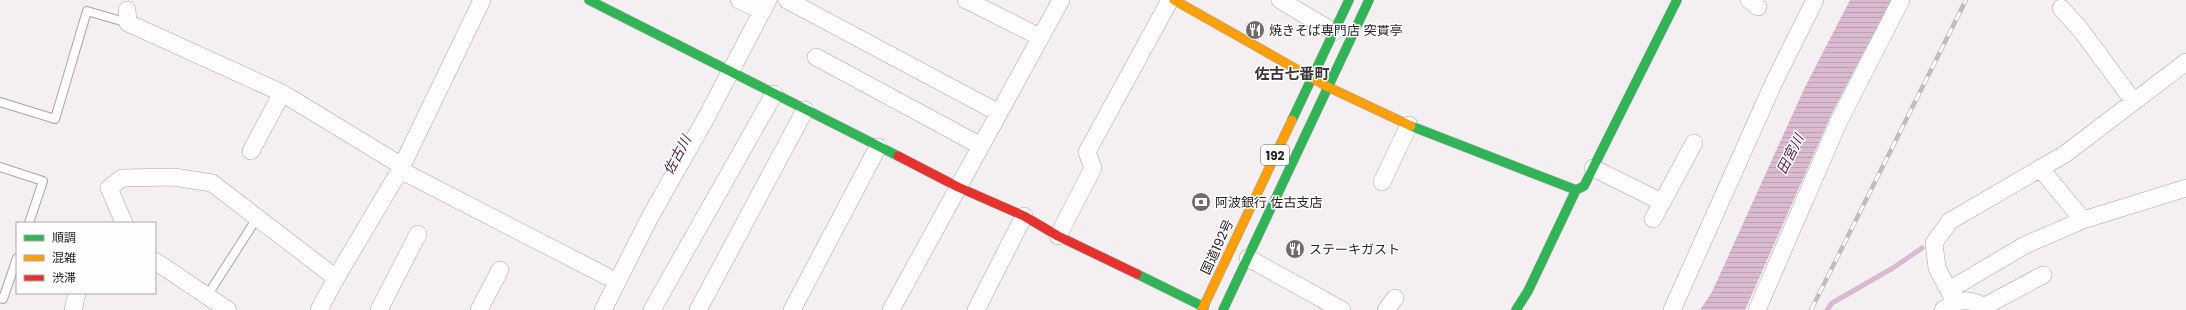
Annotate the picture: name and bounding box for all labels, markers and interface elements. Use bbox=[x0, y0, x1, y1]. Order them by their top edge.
restaurant icon: 焼きそば専門店 突貫亭 bbox=[1244, 19, 1266, 41]
place label: 焼きそば専門店 突貫亭 bbox=[1269, 21, 1402, 40]
district label: 佐古七番町 bbox=[1254, 63, 1330, 84]
water label: 田宮川 bbox=[1772, 129, 1809, 177]
water label: 佐古川 bbox=[658, 130, 697, 178]
road number: 192 bbox=[1261, 145, 1289, 165]
bank icon: 阿波銀行 佐古支店 bbox=[1190, 191, 1212, 213]
place label: 阿波銀行 佐古支店 bbox=[1215, 193, 1322, 212]
street label: 国道192号 bbox=[1196, 216, 1238, 278]
legend bbox=[16, 222, 156, 294]
text: 順調 bbox=[52, 229, 76, 246]
restaurant icon: ステーキガスト bbox=[1284, 238, 1306, 260]
place label: ステーキガスト bbox=[1309, 240, 1400, 259]
text: 混雑 bbox=[52, 249, 76, 266]
text: 渋滞 bbox=[52, 269, 76, 286]

